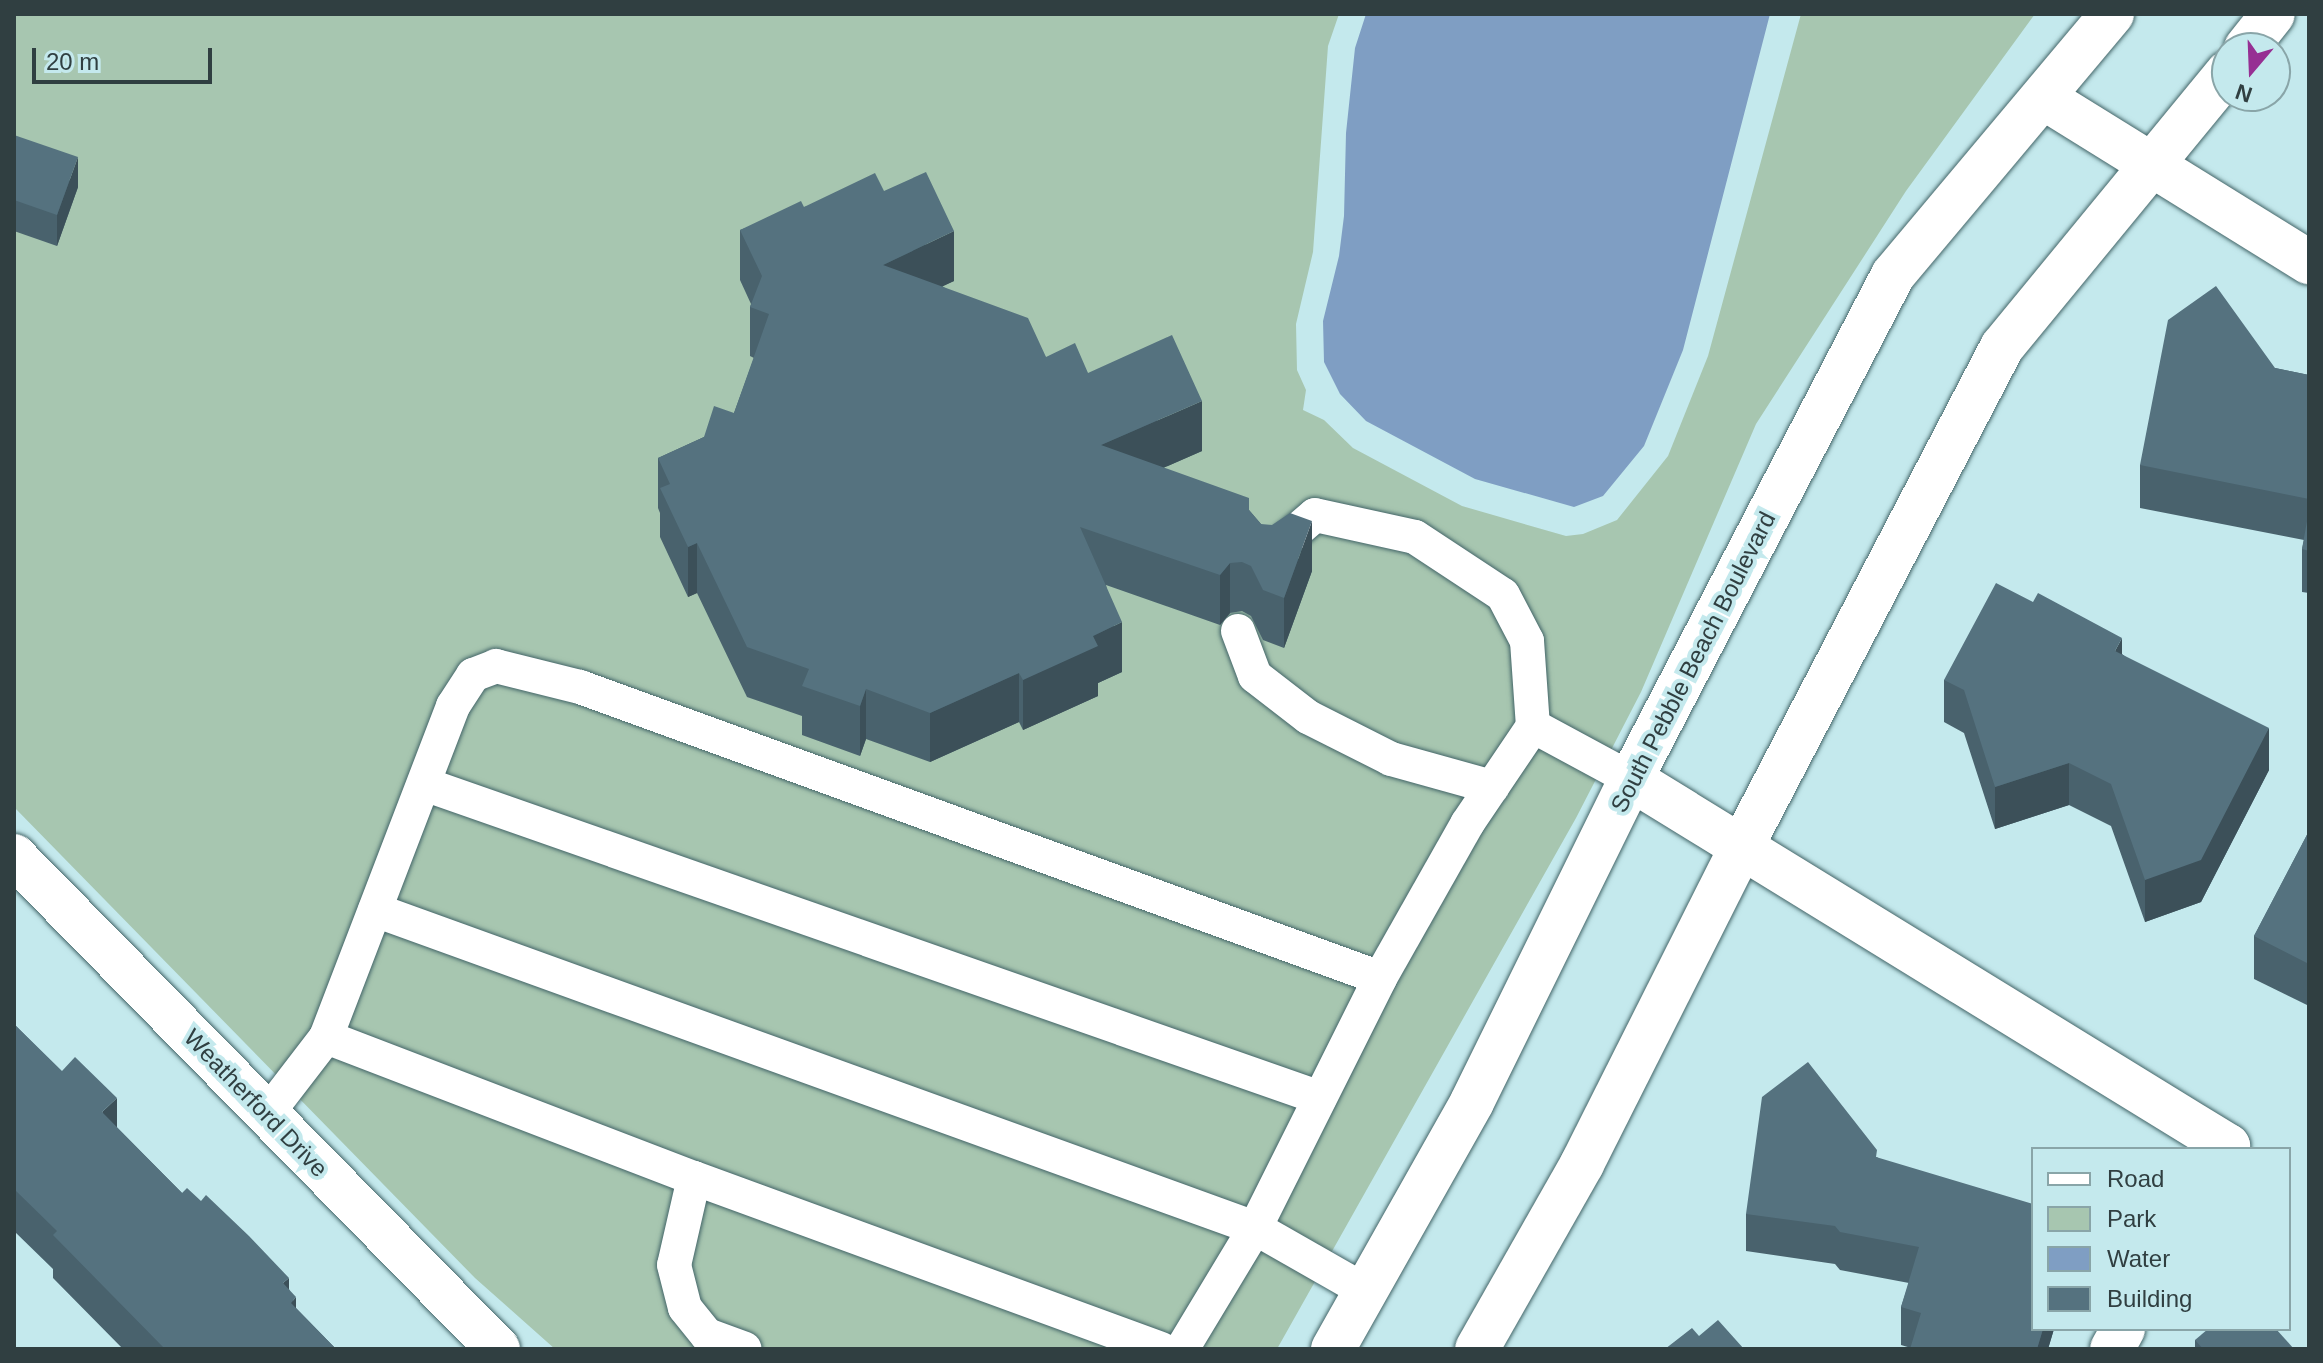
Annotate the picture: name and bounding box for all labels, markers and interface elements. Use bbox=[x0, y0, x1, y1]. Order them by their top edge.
scale bar bbox=[36, 32, 216, 82]
north arrow bbox=[2211, 32, 2291, 112]
text: 20 m bbox=[46, 48, 99, 75]
text: N bbox=[2232, 79, 2255, 108]
street label: South Pebble Beach Boulevard bbox=[1604, 507, 1782, 817]
street label: Weatherford Drive bbox=[178, 1023, 334, 1183]
legend bbox=[2031, 1147, 2291, 1331]
text: Road bbox=[2107, 1165, 2164, 1192]
text: Park bbox=[2107, 1205, 2156, 1232]
text: Water bbox=[2107, 1245, 2170, 1272]
text: Building bbox=[2107, 1285, 2192, 1312]

